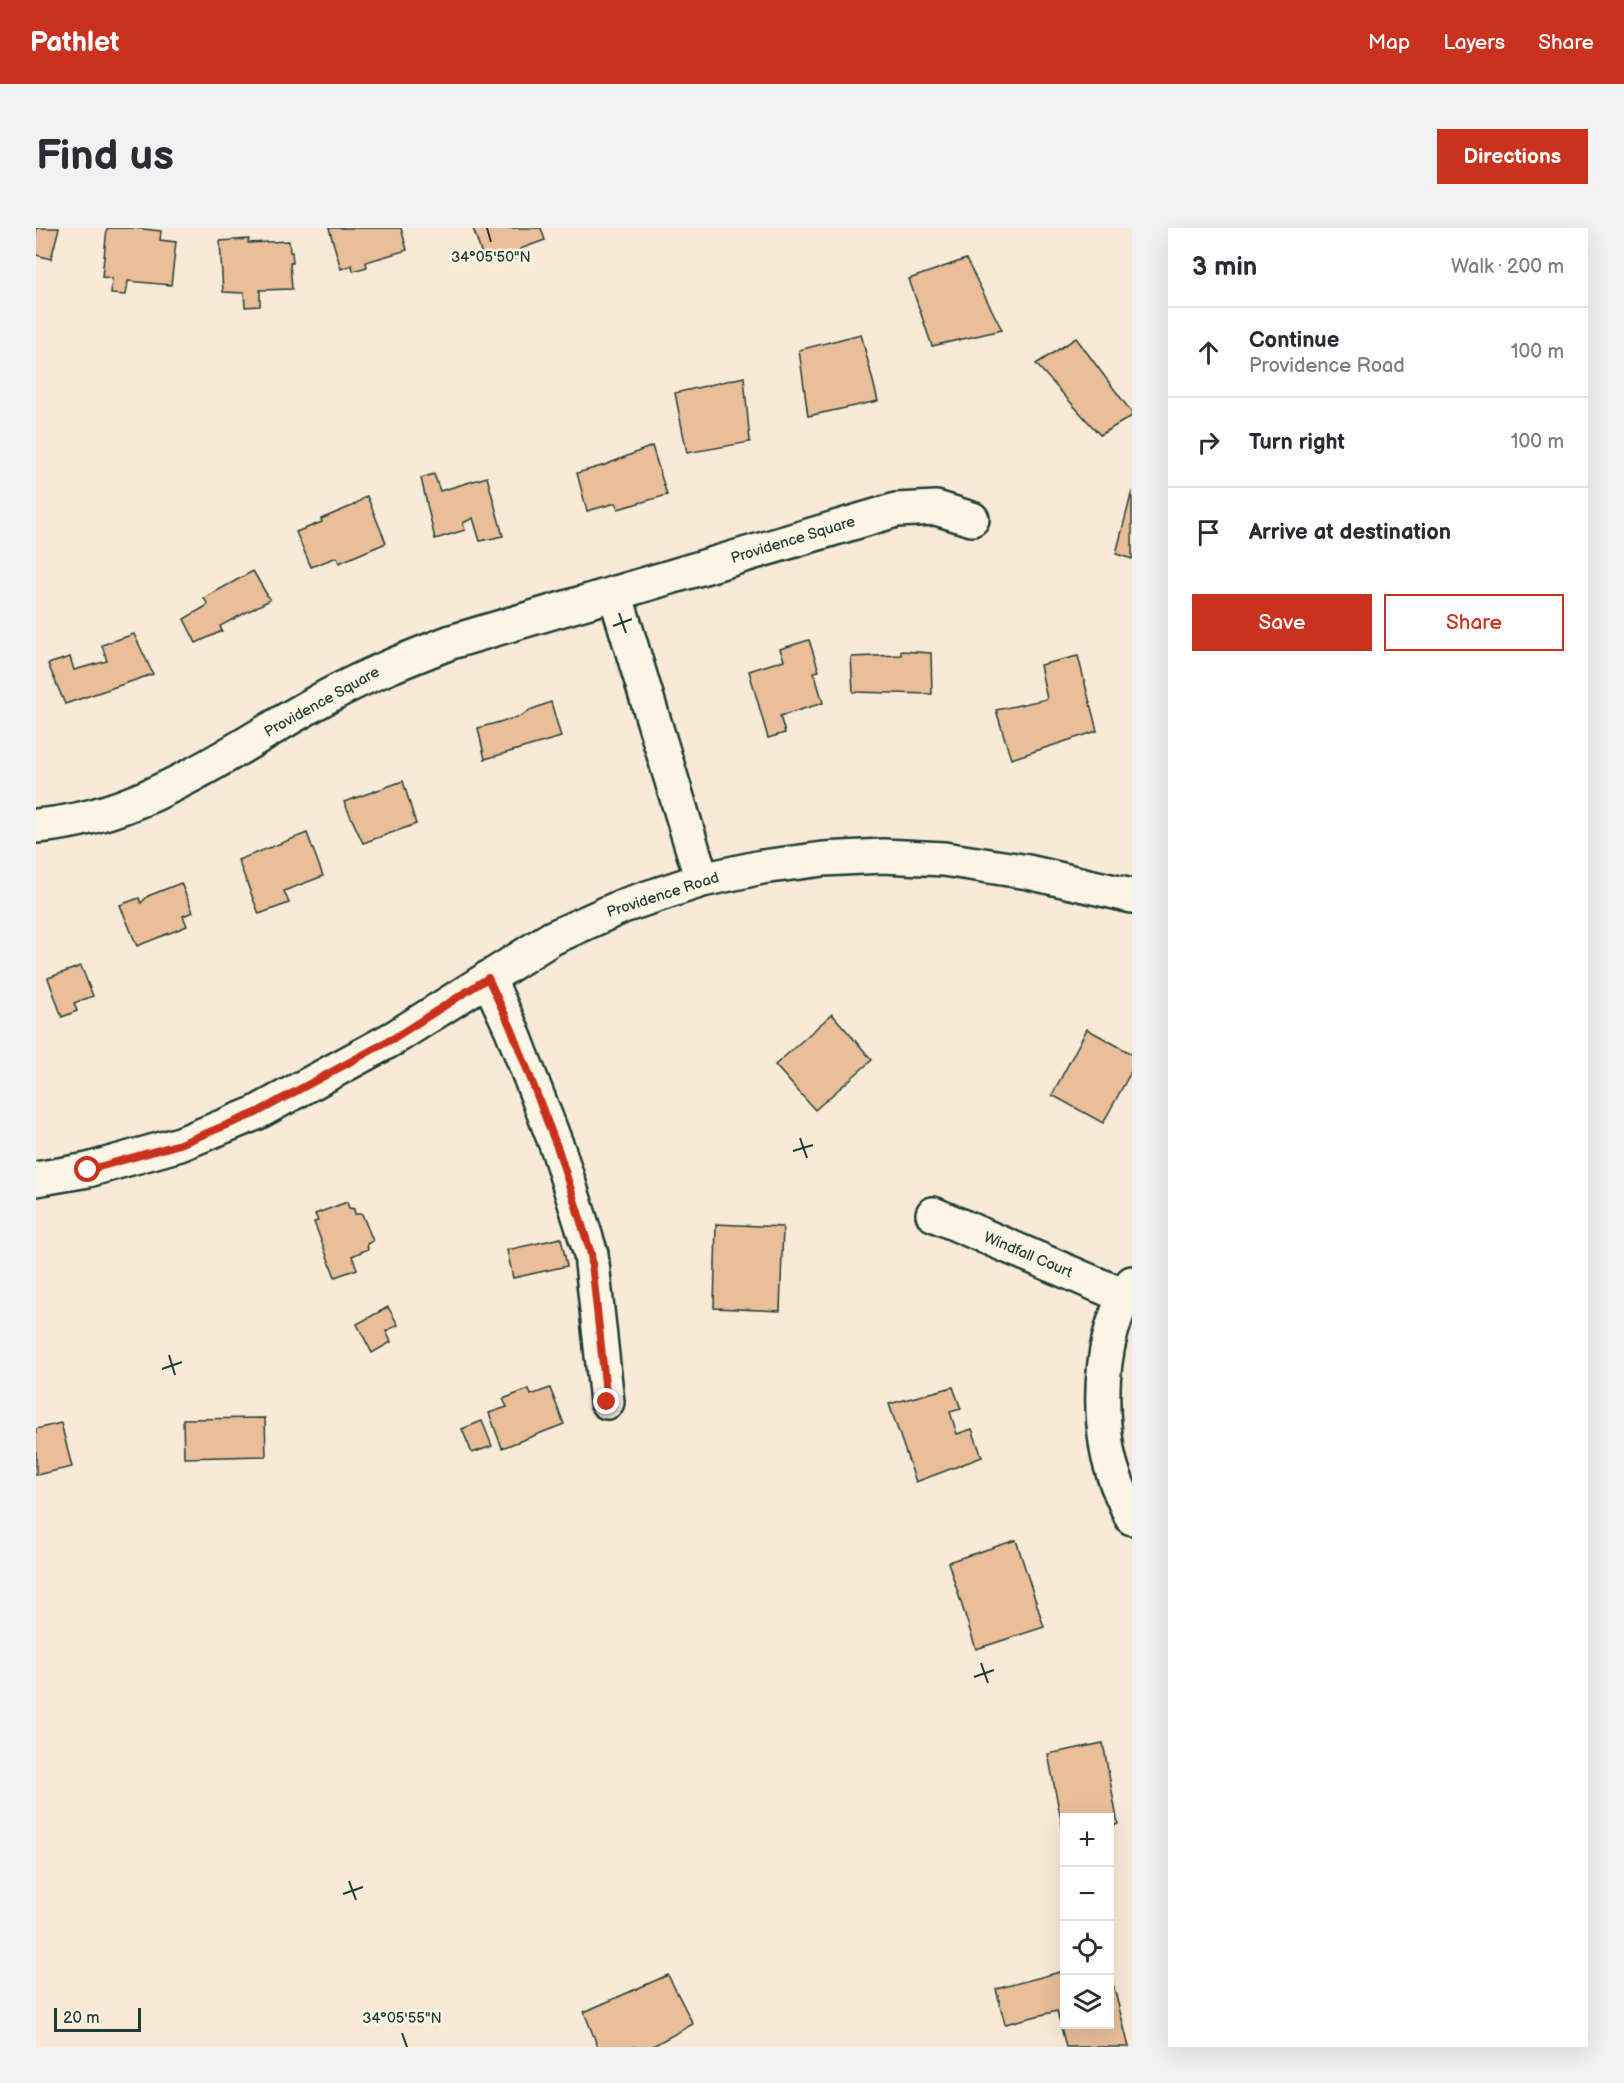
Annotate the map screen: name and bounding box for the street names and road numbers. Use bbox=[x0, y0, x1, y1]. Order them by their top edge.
street label: Providence Square bbox=[729, 512, 858, 568]
street label: Providence Square bbox=[261, 662, 383, 742]
street label: Providence Road bbox=[605, 868, 721, 922]
street label: Windfall Court bbox=[981, 1228, 1076, 1282]

